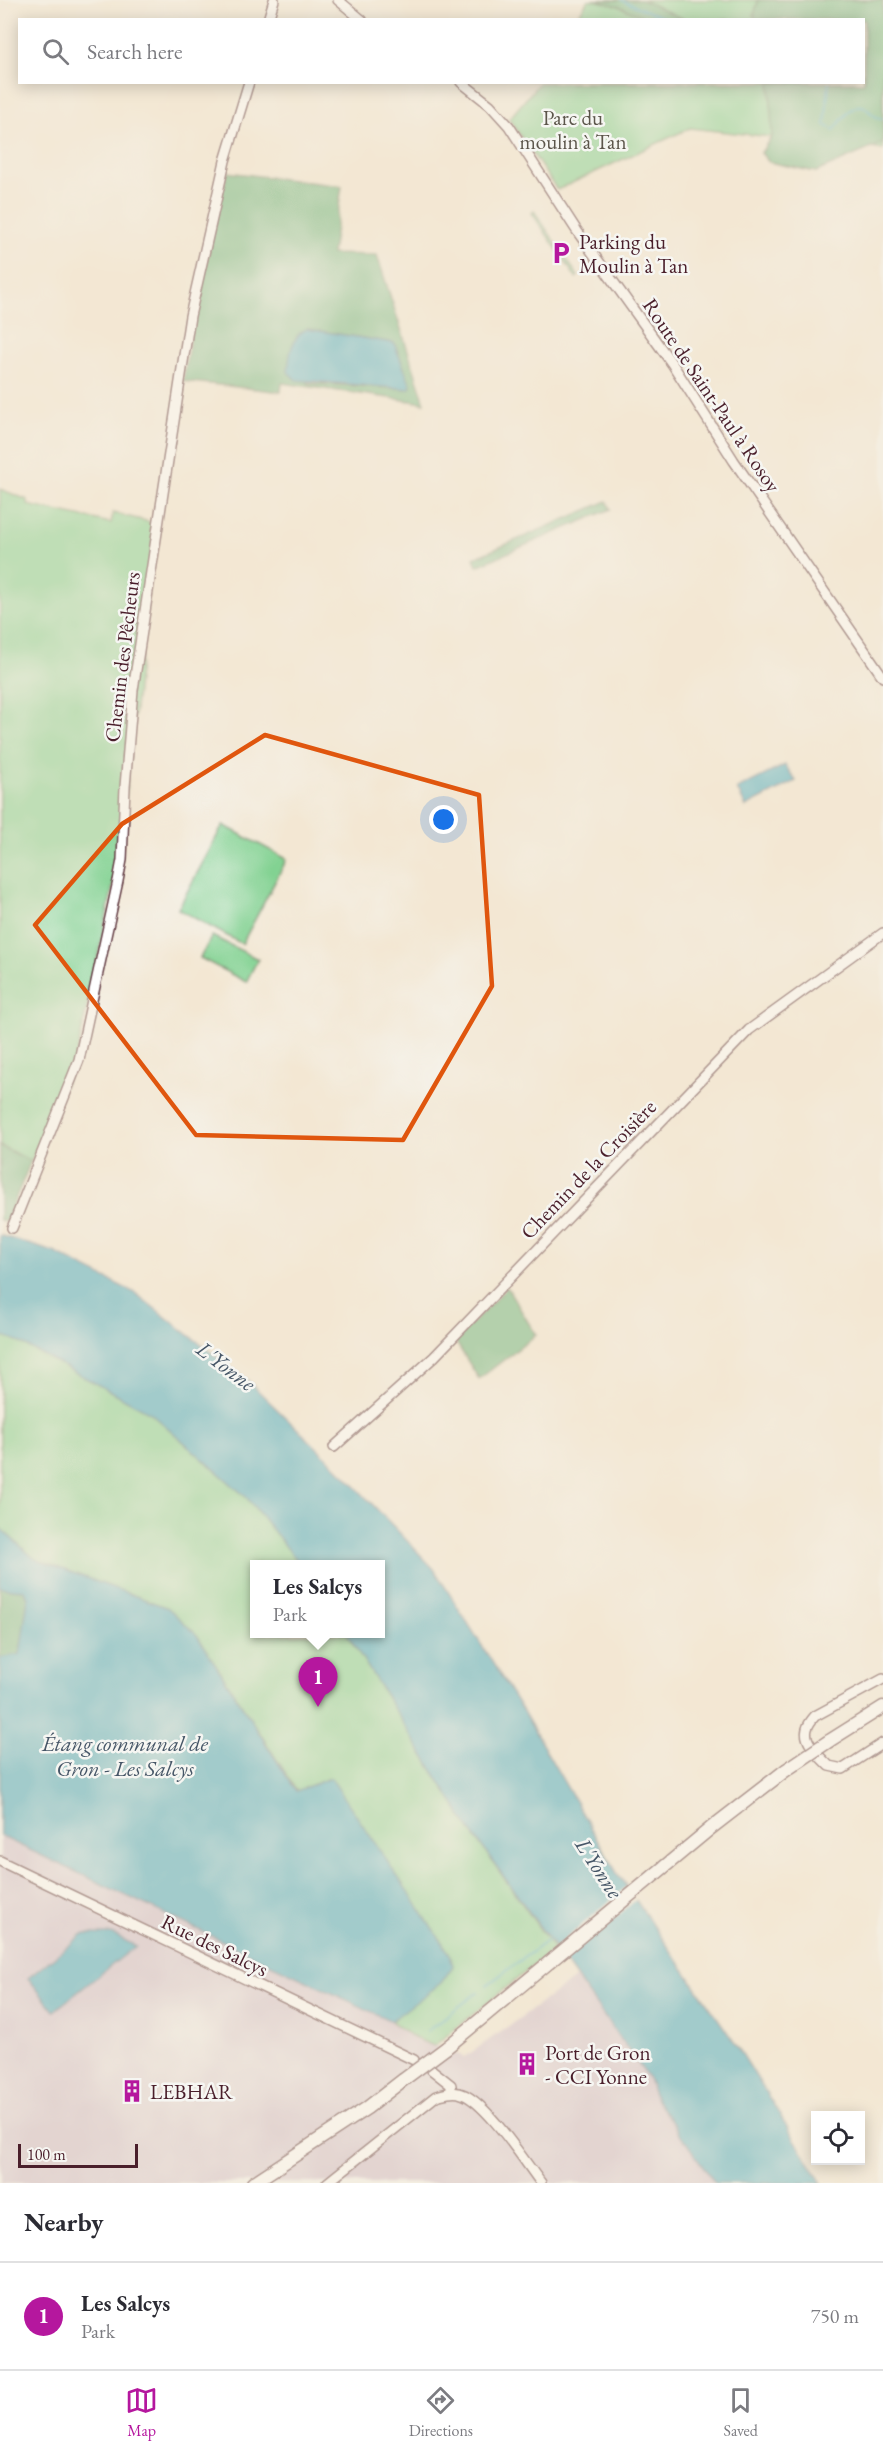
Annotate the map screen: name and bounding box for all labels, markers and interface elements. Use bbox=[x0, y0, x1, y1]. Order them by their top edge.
search box bbox=[18, 18, 865, 84]
icon: search bbox=[39, 35, 72, 68]
text: Search here bbox=[87, 37, 182, 66]
park label: Parc du moulin à Tan bbox=[519, 104, 627, 155]
place label: Parking du Moulin à Tan bbox=[579, 228, 688, 279]
parking icon: Parking du Moulin à Tan bbox=[548, 240, 574, 266]
street label: Route de Saint-Paul à Rosoy bbox=[637, 293, 787, 498]
street label: Chemin des Pêcheurs bbox=[98, 570, 146, 744]
your location bbox=[429, 805, 458, 834]
street label: Chemin de la Croisière bbox=[514, 1093, 662, 1245]
water label: L'Yonne bbox=[190, 1334, 262, 1398]
popup bbox=[250, 1560, 385, 1638]
text: Les Salcys bbox=[273, 1572, 362, 1601]
text: Park bbox=[273, 1601, 307, 1627]
pin: 1 bbox=[298, 1658, 338, 1707]
water label: Étang communal de Gron - Les Salcys bbox=[41, 1729, 209, 1783]
water label: L'Yonne bbox=[568, 1831, 630, 1904]
street label: Rue des Salcys bbox=[157, 1908, 273, 1983]
place label: Port de Gron - CCI Yonne bbox=[545, 2039, 651, 2090]
building icon: Port de Gron - CCI Yonne bbox=[514, 2051, 540, 2077]
building icon: LEBHAR bbox=[119, 2078, 145, 2104]
place label: LEBHAR bbox=[150, 2078, 234, 2105]
map controls bbox=[811, 2111, 865, 2165]
button: locate bbox=[811, 2111, 865, 2165]
scale bar bbox=[18, 2141, 138, 2168]
text: 100 m bbox=[27, 2144, 66, 2165]
text: Nearby bbox=[24, 2205, 104, 2239]
text: Les Salcys bbox=[81, 2289, 170, 2318]
text: 1 bbox=[38, 2303, 49, 2329]
text: 750 m bbox=[811, 2303, 859, 2329]
text: Park bbox=[81, 2318, 115, 2344]
tab: Map bbox=[125, 2384, 158, 2441]
tab: Directions bbox=[409, 2384, 473, 2441]
tab: Saved bbox=[723, 2384, 758, 2441]

